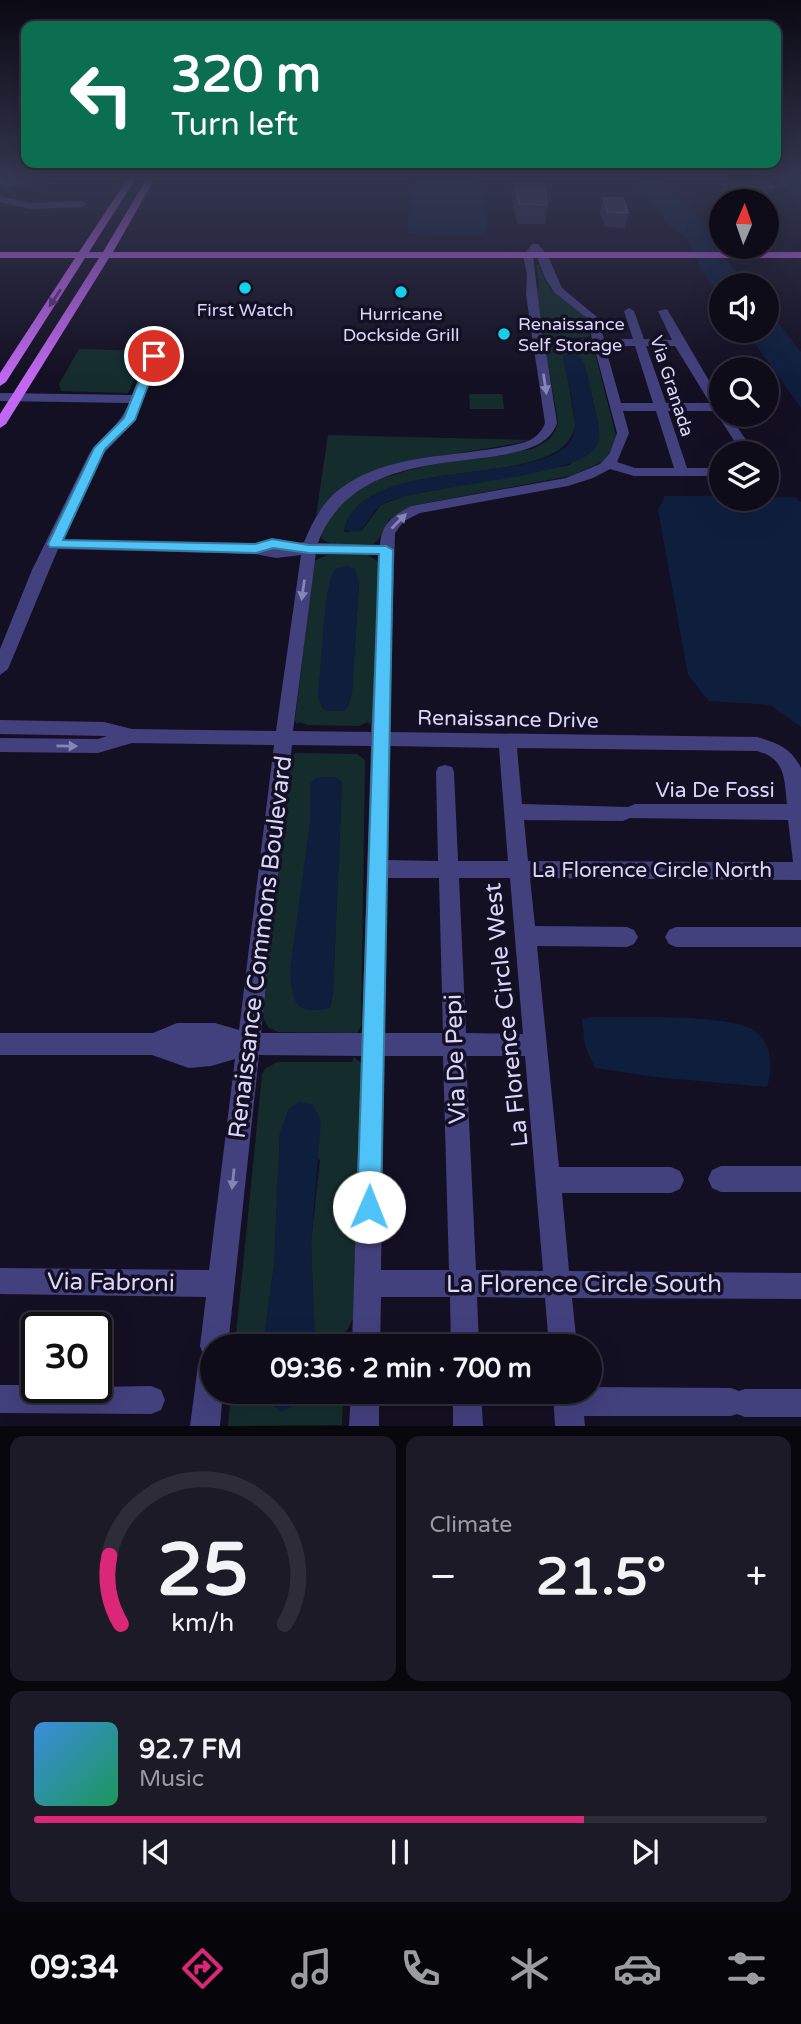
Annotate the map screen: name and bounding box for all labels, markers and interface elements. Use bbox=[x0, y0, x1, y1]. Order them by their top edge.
text: 320 m bbox=[171, 46, 321, 105]
icon: left bbox=[56, 49, 147, 140]
text: Turn left bbox=[171, 106, 298, 144]
north arrow bbox=[709, 189, 779, 259]
map controls bbox=[709, 189, 779, 511]
button: sound bbox=[709, 273, 779, 343]
marker: First Watch bbox=[237, 280, 253, 296]
marker: Hurricane Dockside Grill bbox=[393, 284, 409, 300]
one-way arrow bbox=[48, 288, 61, 307]
place label: First Watch bbox=[197, 299, 293, 321]
place label: Hurricane Dockside Grill bbox=[343, 303, 459, 346]
place label: Renaissance Self Storage bbox=[518, 313, 625, 356]
pin bbox=[124, 326, 184, 386]
marker: Renaissance Self Storage bbox=[496, 326, 512, 342]
street label: Via Granada bbox=[645, 333, 699, 439]
icon: arrive bbox=[135, 337, 173, 375]
button: search bbox=[709, 357, 779, 427]
one-way arrow bbox=[540, 373, 551, 395]
button: layers bbox=[709, 441, 779, 511]
one-way arrow bbox=[390, 513, 407, 530]
one-way arrow bbox=[297, 579, 308, 601]
street label: Renaissance Drive bbox=[417, 705, 599, 734]
one-way arrow bbox=[56, 740, 78, 752]
street label: Renaissance Commons Boulevard bbox=[223, 754, 298, 1140]
street label: Via De Fossi bbox=[655, 778, 775, 803]
street label: La Florence Circle North bbox=[532, 858, 772, 883]
street label: La Florence Circle West bbox=[478, 881, 535, 1149]
street label: Via De Pepi bbox=[439, 994, 472, 1124]
one-way arrow bbox=[227, 1168, 238, 1190]
position arrow bbox=[332, 1170, 406, 1244]
street label: Via Fabroni bbox=[47, 1267, 175, 1298]
street label: La Florence Circle South bbox=[446, 1270, 722, 1299]
speed limit sign: 30 bbox=[21, 1312, 112, 1403]
text: 09:36 · 2 min · 700 m bbox=[270, 1353, 532, 1384]
text: Climate bbox=[430, 1511, 512, 1539]
text: 25 bbox=[157, 1528, 248, 1616]
text: 21.5° bbox=[536, 1546, 666, 1609]
text: − bbox=[430, 1554, 457, 1600]
text: + bbox=[746, 1554, 767, 1600]
text: km/h bbox=[171, 1608, 234, 1638]
text: 92.7 FM bbox=[139, 1734, 242, 1765]
text: Music bbox=[139, 1765, 204, 1793]
icon: previous bbox=[137, 1833, 175, 1871]
icon: pause bbox=[381, 1833, 419, 1871]
icon: next bbox=[626, 1833, 664, 1871]
icon: directions bbox=[178, 1944, 227, 1993]
icon: music bbox=[287, 1944, 336, 1993]
icon: phone bbox=[396, 1944, 445, 1993]
icon: climate bbox=[505, 1944, 554, 1993]
icon: car bbox=[613, 1944, 662, 1993]
icon: filters bbox=[722, 1944, 771, 1993]
text: 09:34 bbox=[30, 1949, 119, 1987]

